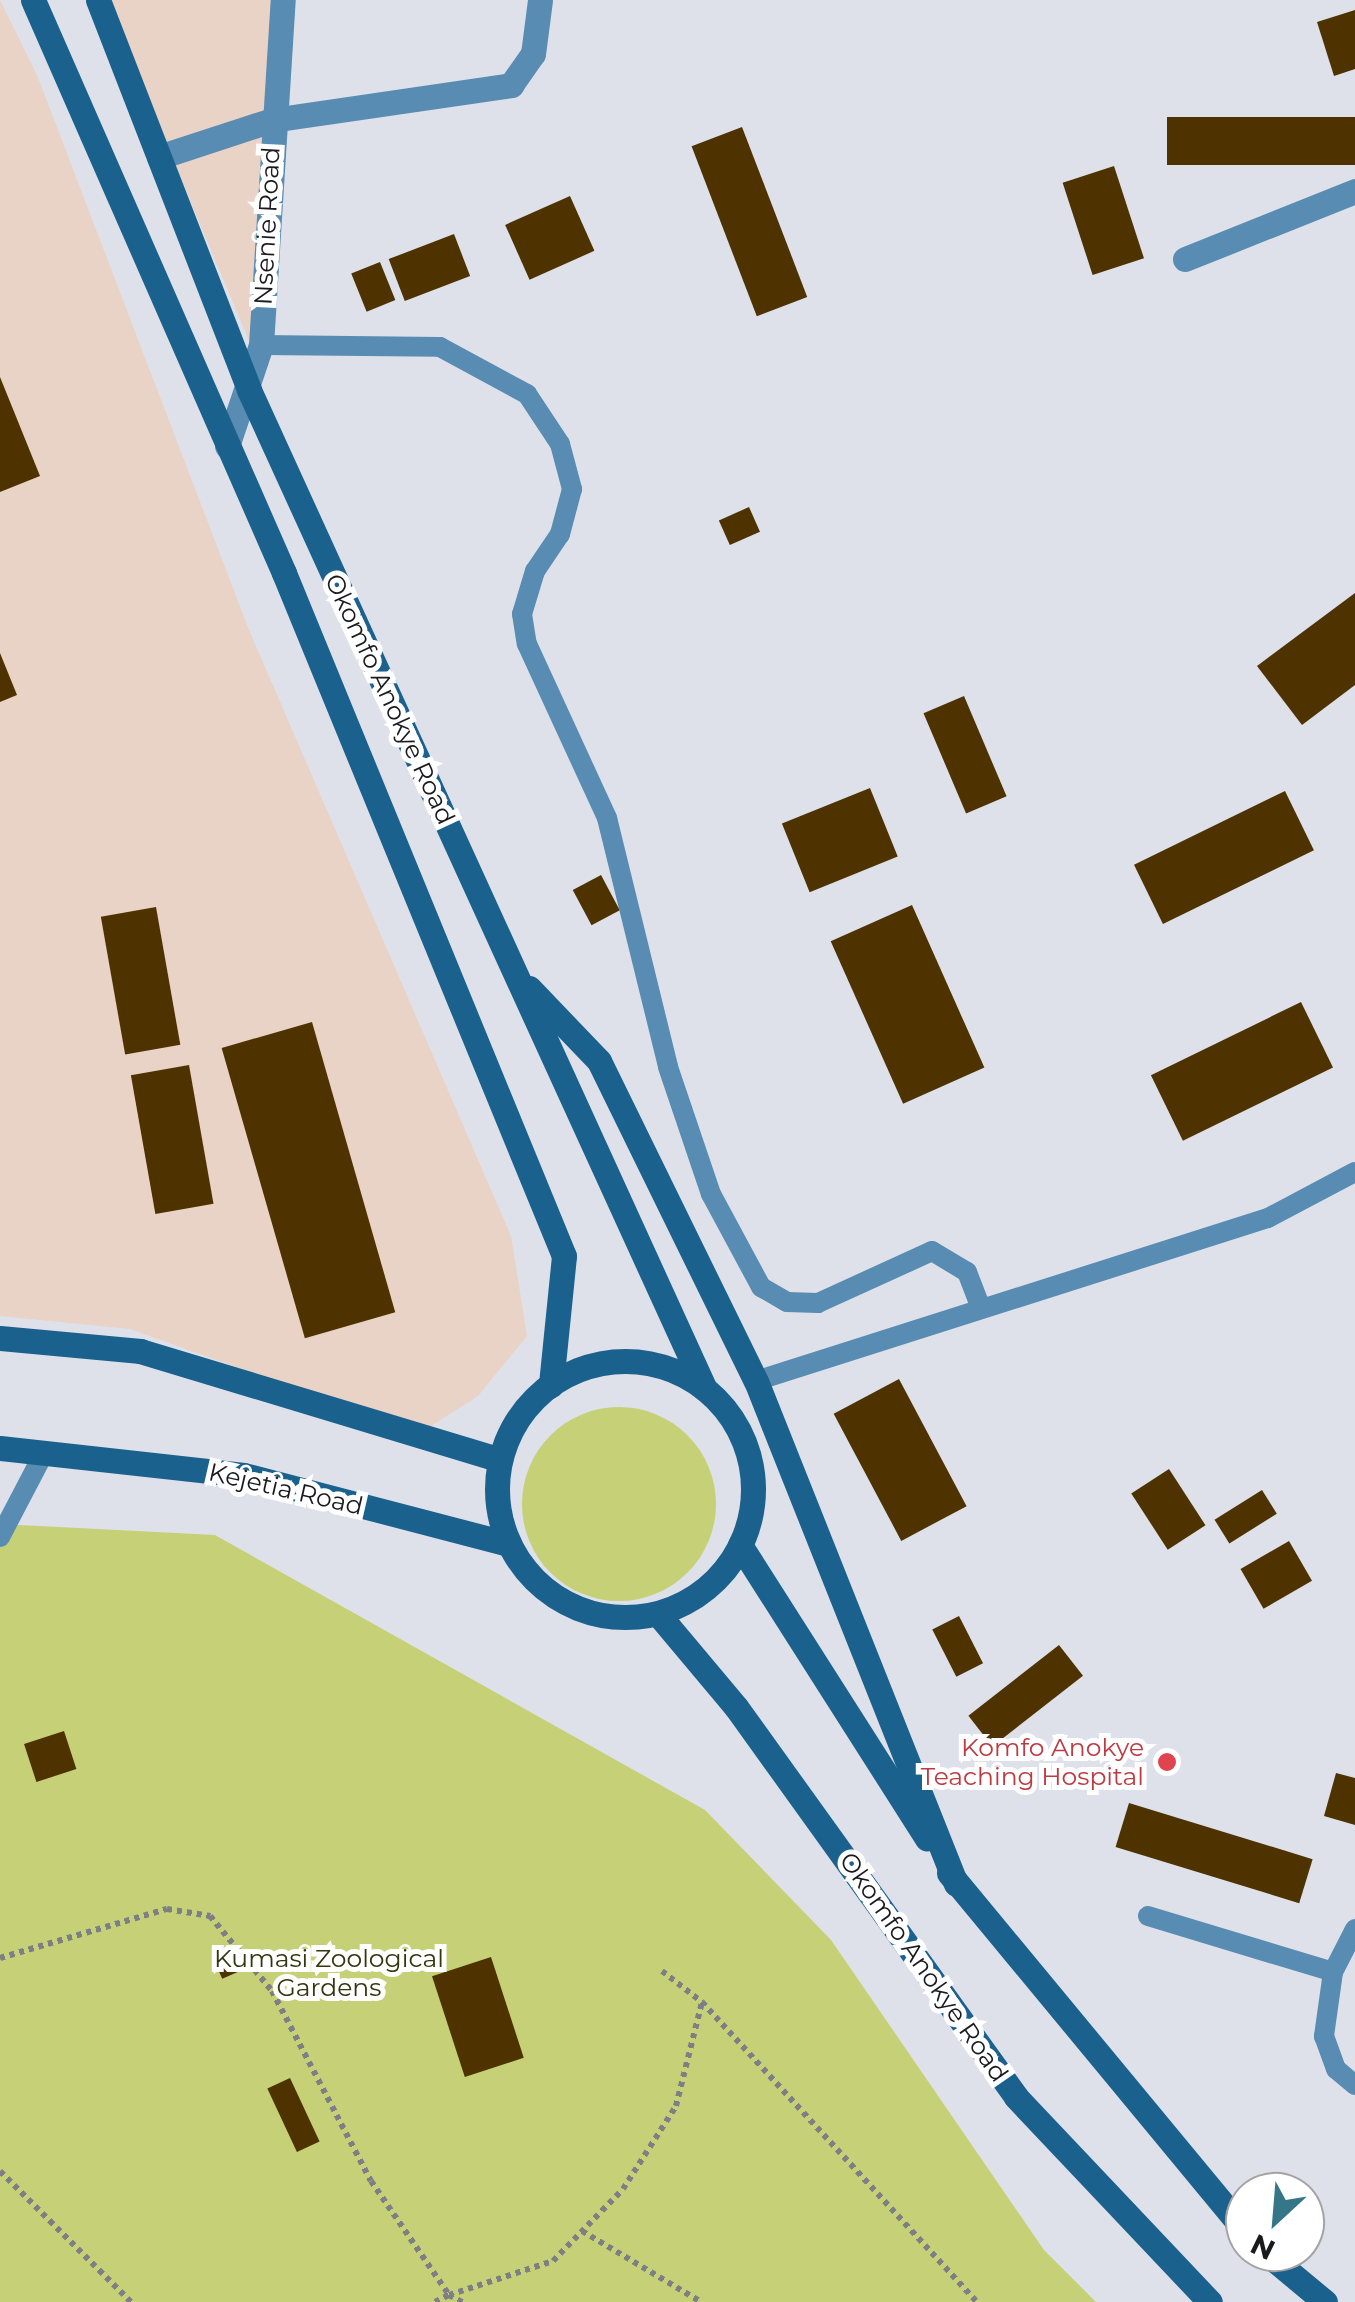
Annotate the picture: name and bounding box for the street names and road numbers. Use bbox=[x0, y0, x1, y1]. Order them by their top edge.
street label: Nsenie Road bbox=[248, 146, 286, 306]
street label: Okomfo Anokye Road bbox=[319, 569, 461, 829]
street label: Kejetia Road bbox=[206, 1457, 366, 1521]
street label: Okomfo Anokye Road bbox=[833, 1847, 1015, 2087]

